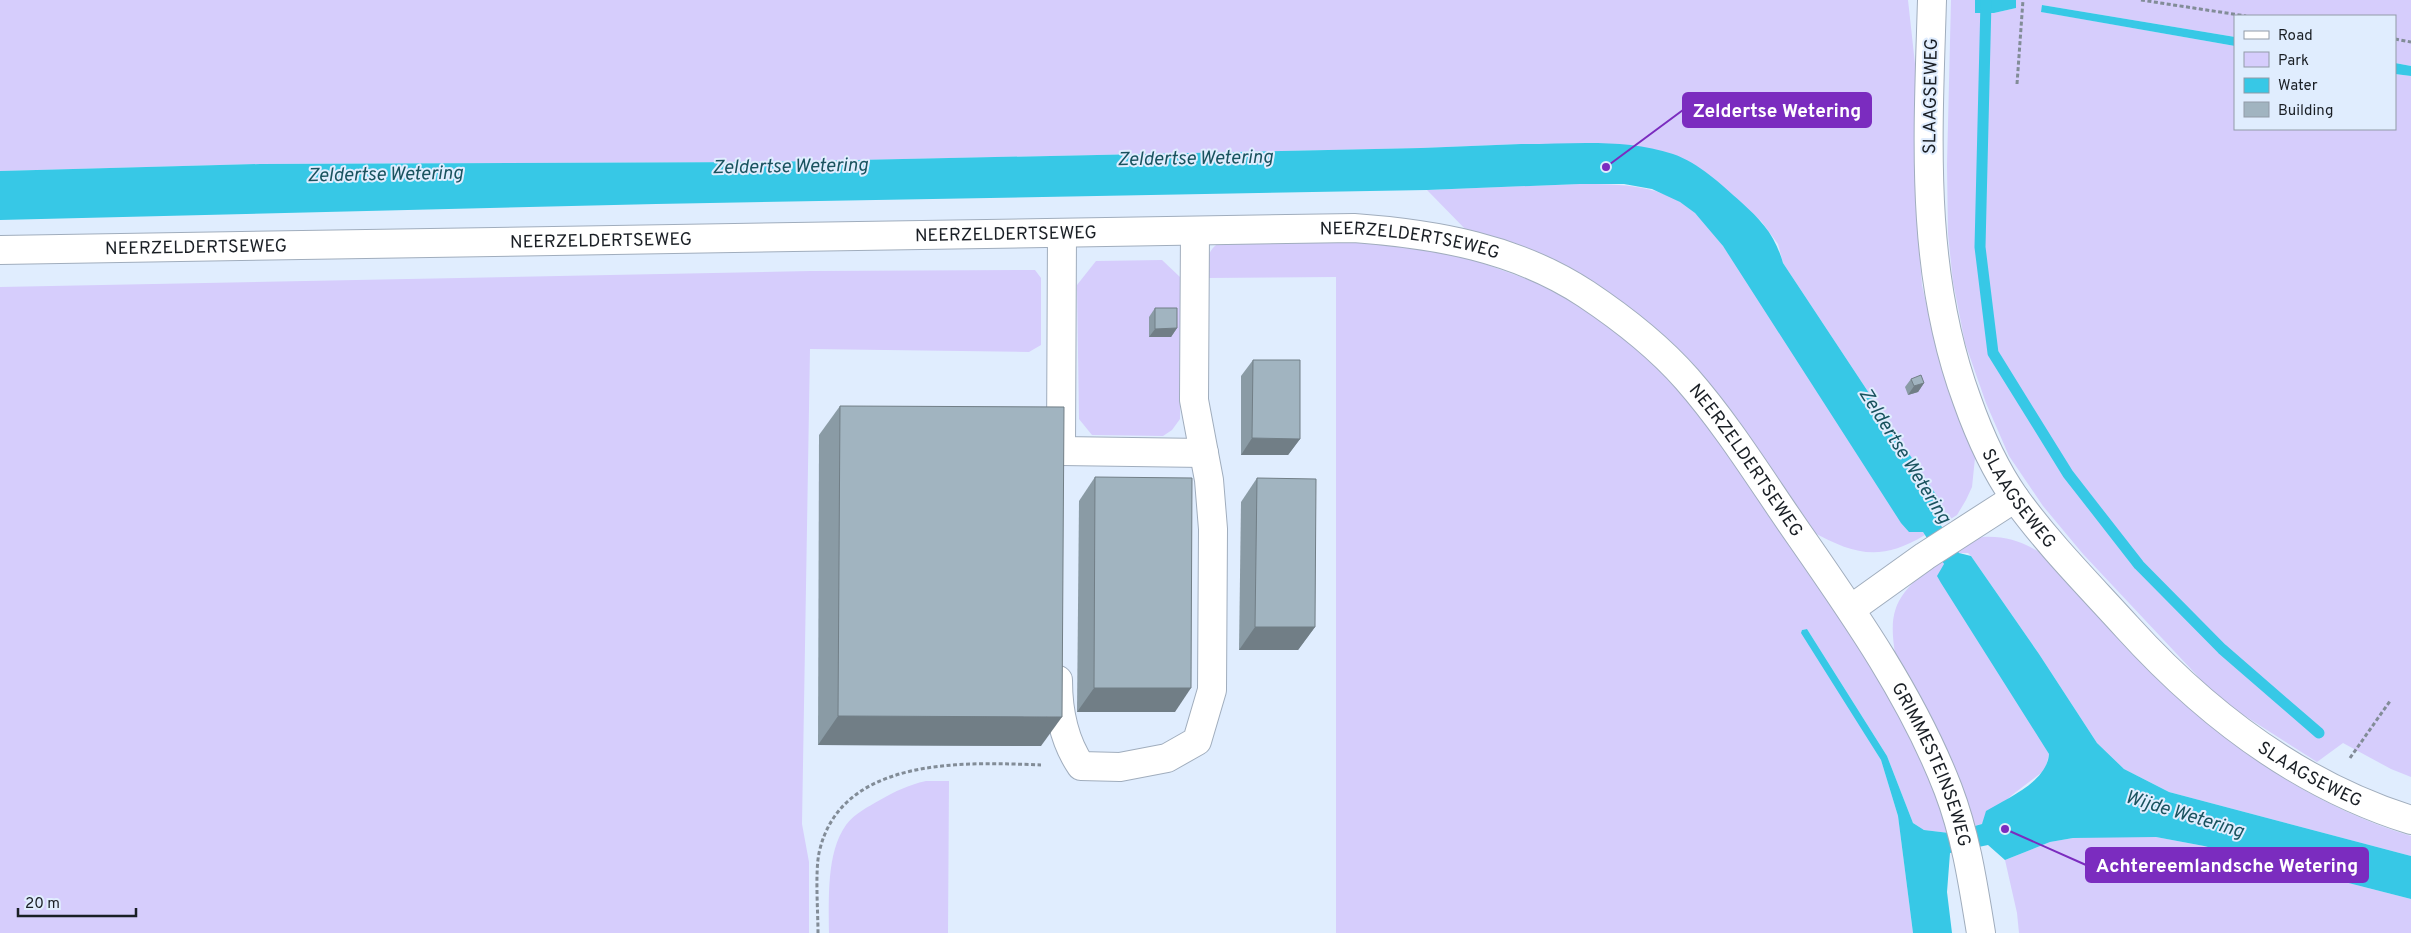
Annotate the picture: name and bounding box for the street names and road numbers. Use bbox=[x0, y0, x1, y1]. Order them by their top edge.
street label: SLAAGSEWEG bbox=[1919, 38, 1944, 154]
street label: NEERZELDERTSEWEG bbox=[1320, 218, 1502, 266]
street label: NEERZELDERTSEWEG bbox=[915, 222, 1097, 248]
street label: NEERZELDERTSEWEG bbox=[510, 229, 692, 255]
street label: NEERZELDERTSEWEG bbox=[105, 235, 287, 261]
street label: NEERZELDERTSEWEG bbox=[1683, 380, 1807, 542]
street label: SLAAGSEWEG bbox=[1976, 445, 2060, 554]
street label: GRIMMESTEINSEWEG bbox=[1885, 679, 1975, 849]
street label: SLAAGSEWEG bbox=[2253, 737, 2365, 814]

